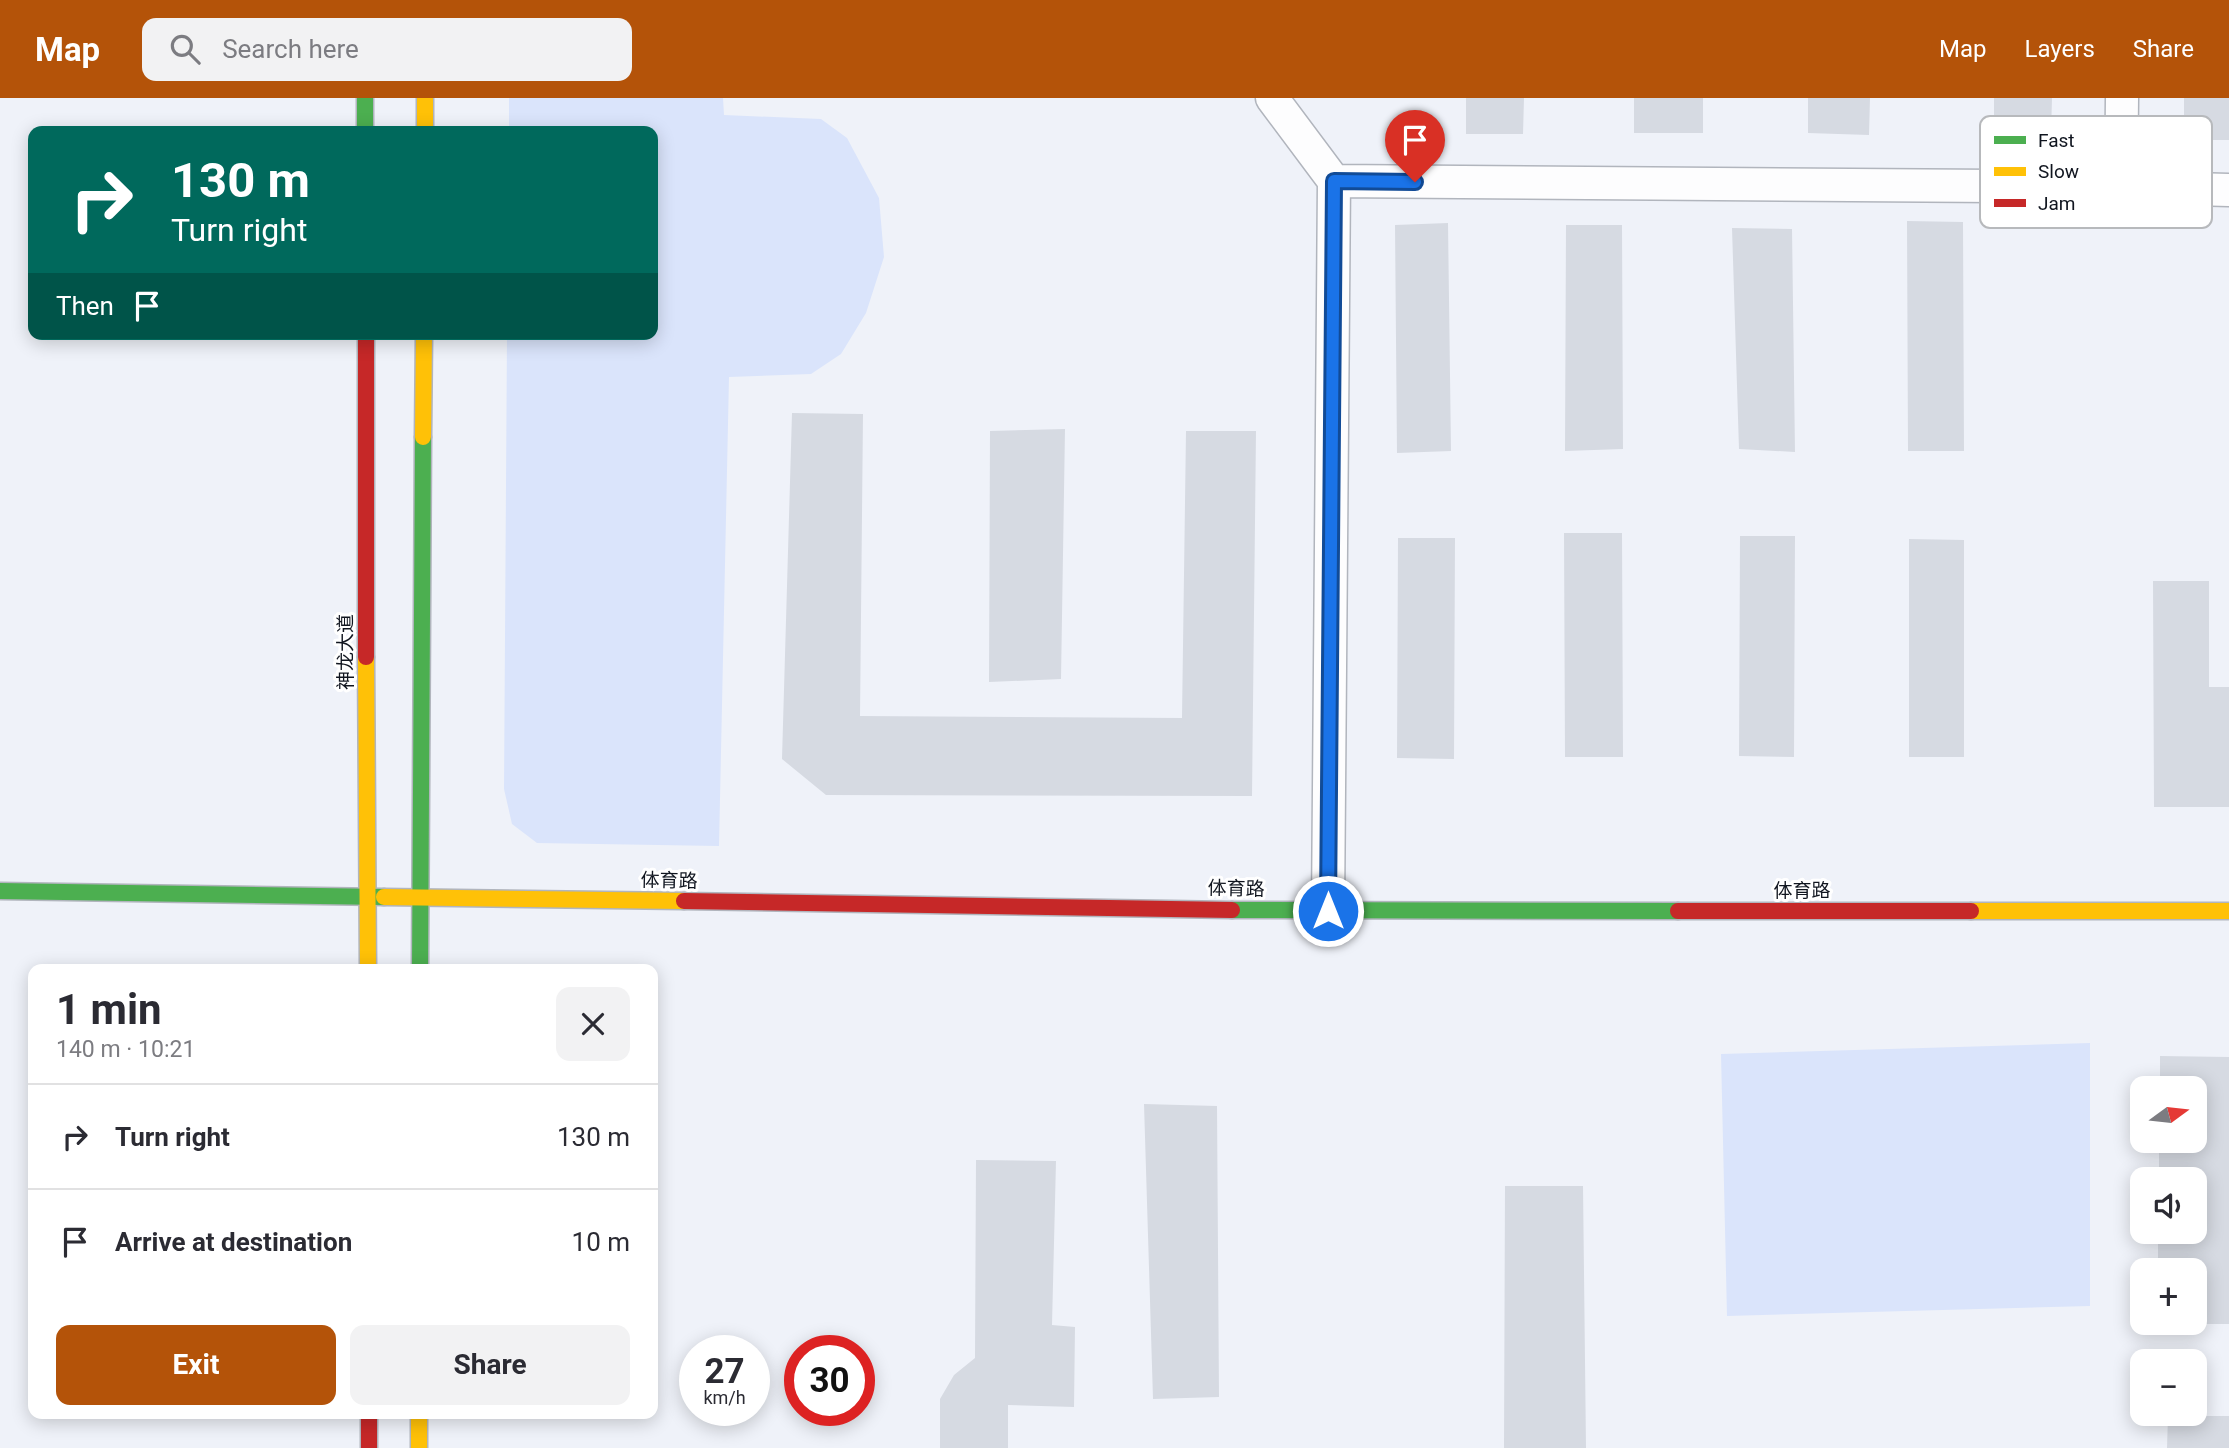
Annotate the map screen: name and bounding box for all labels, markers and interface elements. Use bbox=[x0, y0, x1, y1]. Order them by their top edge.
search box bbox=[142, 18, 632, 81]
text: Map bbox=[35, 30, 100, 69]
icon: search bbox=[166, 30, 204, 68]
text: Search here bbox=[222, 34, 359, 64]
text: Map bbox=[1939, 35, 1987, 63]
text: Layers bbox=[2025, 35, 2095, 63]
text: Share bbox=[2133, 35, 2194, 63]
pin bbox=[1385, 110, 1445, 182]
legend bbox=[1980, 116, 2212, 228]
icon: arrive bbox=[1396, 121, 1434, 159]
text: Fast bbox=[2038, 129, 2075, 152]
text: 130 m bbox=[171, 152, 310, 209]
icon: right bbox=[56, 154, 147, 245]
text: Slow bbox=[2038, 160, 2079, 183]
text: Jam bbox=[2038, 192, 2075, 215]
text: Turn right bbox=[171, 211, 307, 249]
icon: arrive bbox=[128, 287, 166, 325]
text: Then bbox=[56, 291, 114, 321]
street label: 神龙大道 bbox=[334, 614, 357, 690]
street label: 体育路 bbox=[640, 869, 698, 892]
position arrow bbox=[1291, 874, 1365, 948]
street label: 体育路 bbox=[1207, 877, 1265, 900]
street label: 体育路 bbox=[1773, 879, 1831, 902]
text: 1 min bbox=[56, 985, 162, 1034]
button: close bbox=[556, 987, 630, 1061]
text: 140 m · 10:21 bbox=[56, 1036, 195, 1063]
north arrow bbox=[2130, 1076, 2207, 1153]
map controls bbox=[2130, 1076, 2207, 1426]
icon: right bbox=[56, 1118, 94, 1156]
text: Turn right bbox=[115, 1122, 230, 1152]
text: 130 m bbox=[557, 1122, 630, 1152]
button: sound bbox=[2130, 1167, 2207, 1244]
icon: arrive bbox=[56, 1223, 94, 1261]
text: Arrive at destination bbox=[115, 1227, 352, 1257]
text: 10 m bbox=[572, 1227, 630, 1257]
button: + bbox=[2130, 1258, 2207, 1335]
button: Exit bbox=[56, 1325, 336, 1405]
button: Share bbox=[350, 1325, 630, 1405]
speed limit sign: 30 bbox=[784, 1335, 875, 1426]
button: − bbox=[2130, 1349, 2207, 1426]
text: 27 bbox=[704, 1351, 745, 1392]
text: km/h bbox=[703, 1387, 746, 1408]

